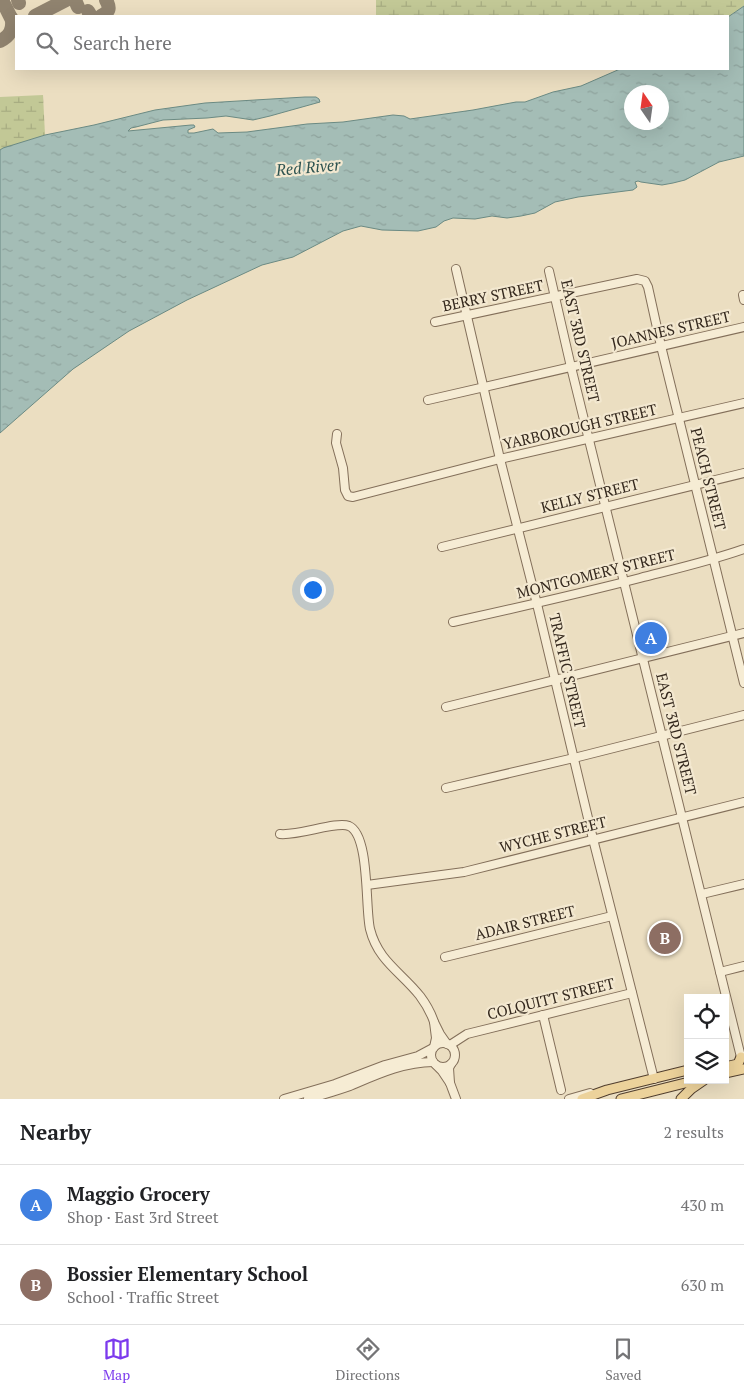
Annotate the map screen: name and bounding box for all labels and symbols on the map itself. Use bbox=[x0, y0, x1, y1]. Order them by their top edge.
north arrow bbox=[624, 85, 669, 130]
water label: Red River bbox=[274, 153, 342, 181]
street label: BERRY STREET bbox=[440, 275, 545, 316]
street label: EAST 3RD STREET bbox=[557, 277, 605, 404]
street label: JOANNES STREET bbox=[609, 306, 732, 352]
street label: YARBOROUGH STREET bbox=[501, 399, 659, 453]
street label: PEACH STREET bbox=[687, 425, 731, 532]
street label: KELLY STREET bbox=[539, 473, 641, 517]
street label: MONTGOMERY STREET bbox=[514, 544, 677, 602]
your location bbox=[300, 577, 326, 603]
street label: TRAFFIC STREET bbox=[545, 611, 591, 730]
pin: A bbox=[635, 619, 667, 657]
street label: EAST 3RD STREET bbox=[652, 671, 702, 797]
street label: WYCHE STREET bbox=[497, 811, 608, 857]
street label: ADAIR STREET bbox=[473, 900, 577, 944]
pin: B bbox=[649, 919, 681, 957]
street label: COLQUITT STREET bbox=[485, 973, 617, 1024]

